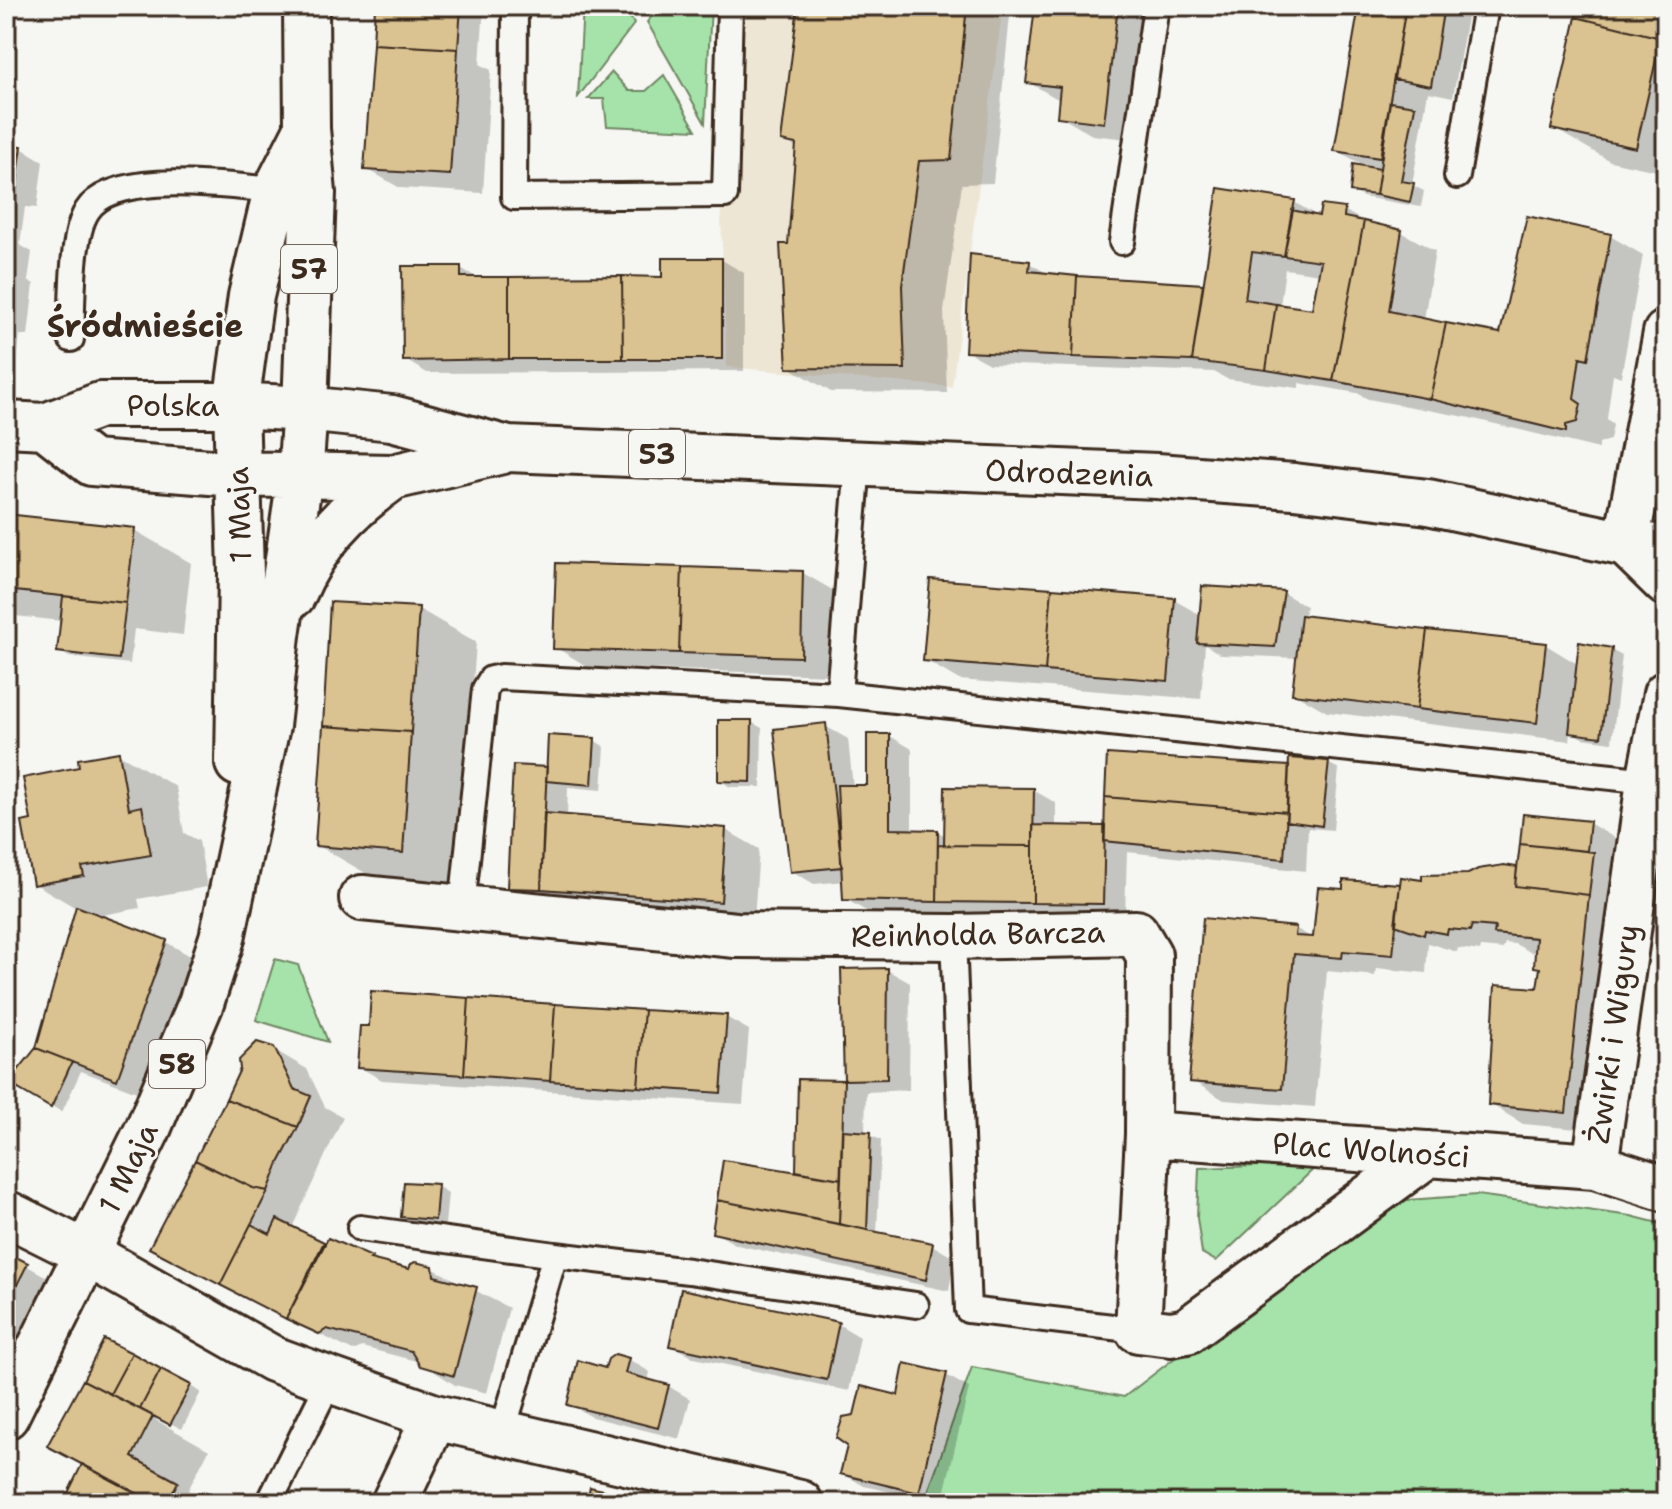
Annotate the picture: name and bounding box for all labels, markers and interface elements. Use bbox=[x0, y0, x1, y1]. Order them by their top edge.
road number: 57 bbox=[281, 245, 337, 293]
district label: Śródmieście bbox=[47, 303, 243, 347]
street label: Polska bbox=[127, 385, 220, 426]
road number: 53 bbox=[629, 430, 685, 478]
street label: Odrodzenia bbox=[984, 450, 1154, 496]
street label: 1 Maja bbox=[217, 466, 261, 564]
street label: Reinholda Barcza bbox=[850, 911, 1106, 957]
street label: Żwirki i Wigury bbox=[1577, 922, 1649, 1146]
road number: 58 bbox=[149, 1040, 205, 1088]
street label: 1 Maja bbox=[88, 1115, 168, 1220]
street label: Plac Wolności bbox=[1271, 1123, 1471, 1177]

